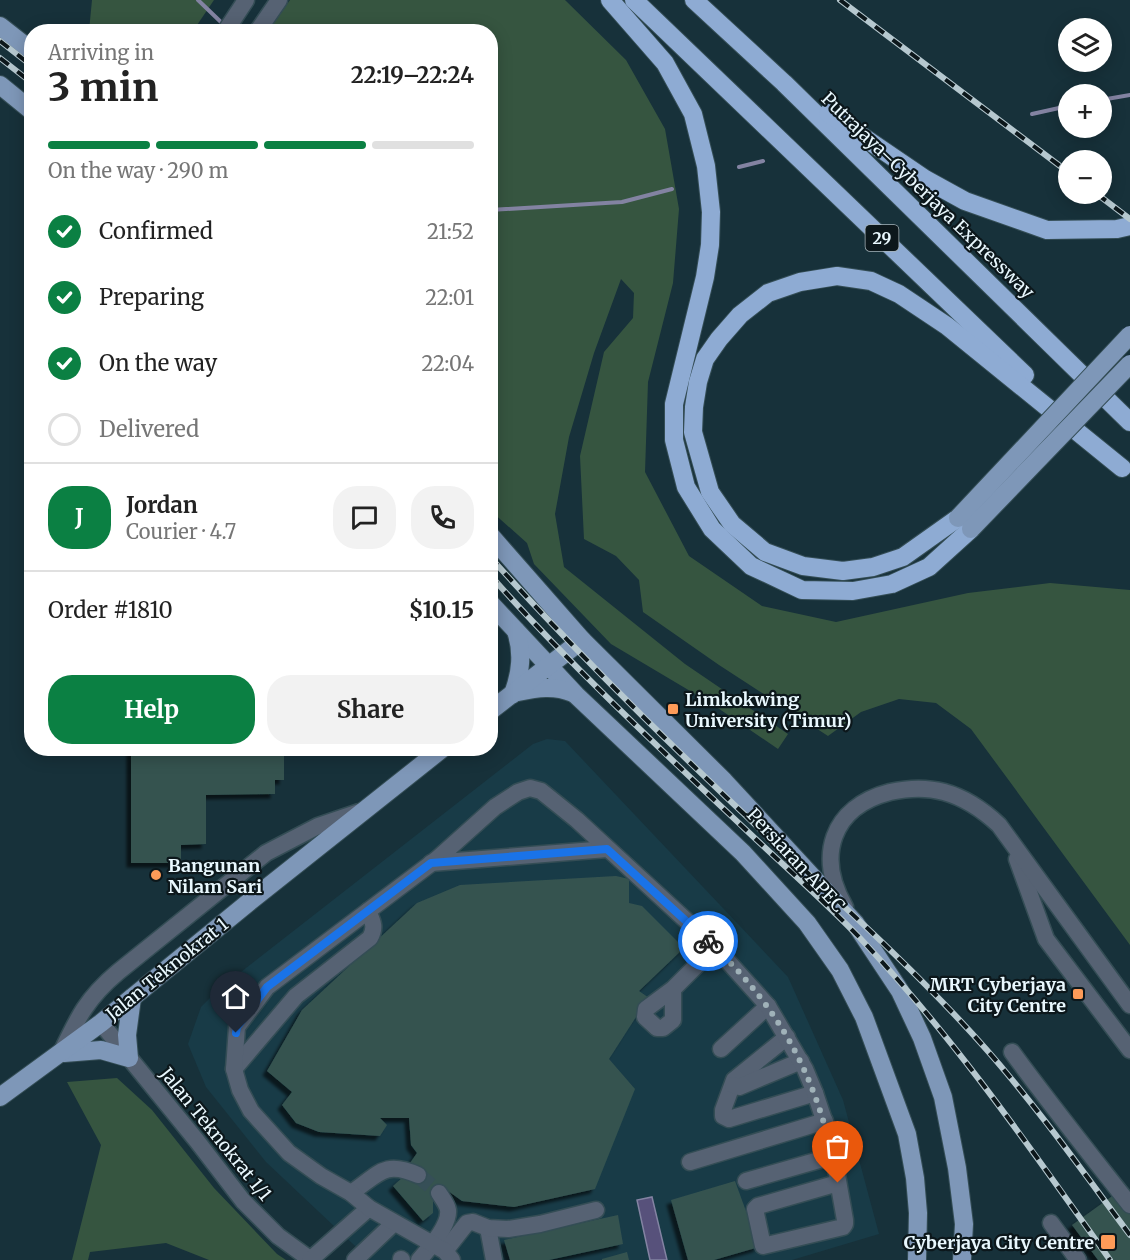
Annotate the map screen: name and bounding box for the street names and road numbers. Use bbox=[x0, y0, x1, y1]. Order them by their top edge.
street label: Putrajaya–Cyberjaya Expressway bbox=[817, 87, 1040, 303]
road number: 29 bbox=[866, 225, 898, 251]
street label: Persiaran APEC bbox=[742, 803, 850, 917]
street label: Jalan Teknokrat 1 bbox=[100, 913, 233, 1026]
street label: Jalan Teknokrat 1/1 bbox=[155, 1062, 277, 1205]

